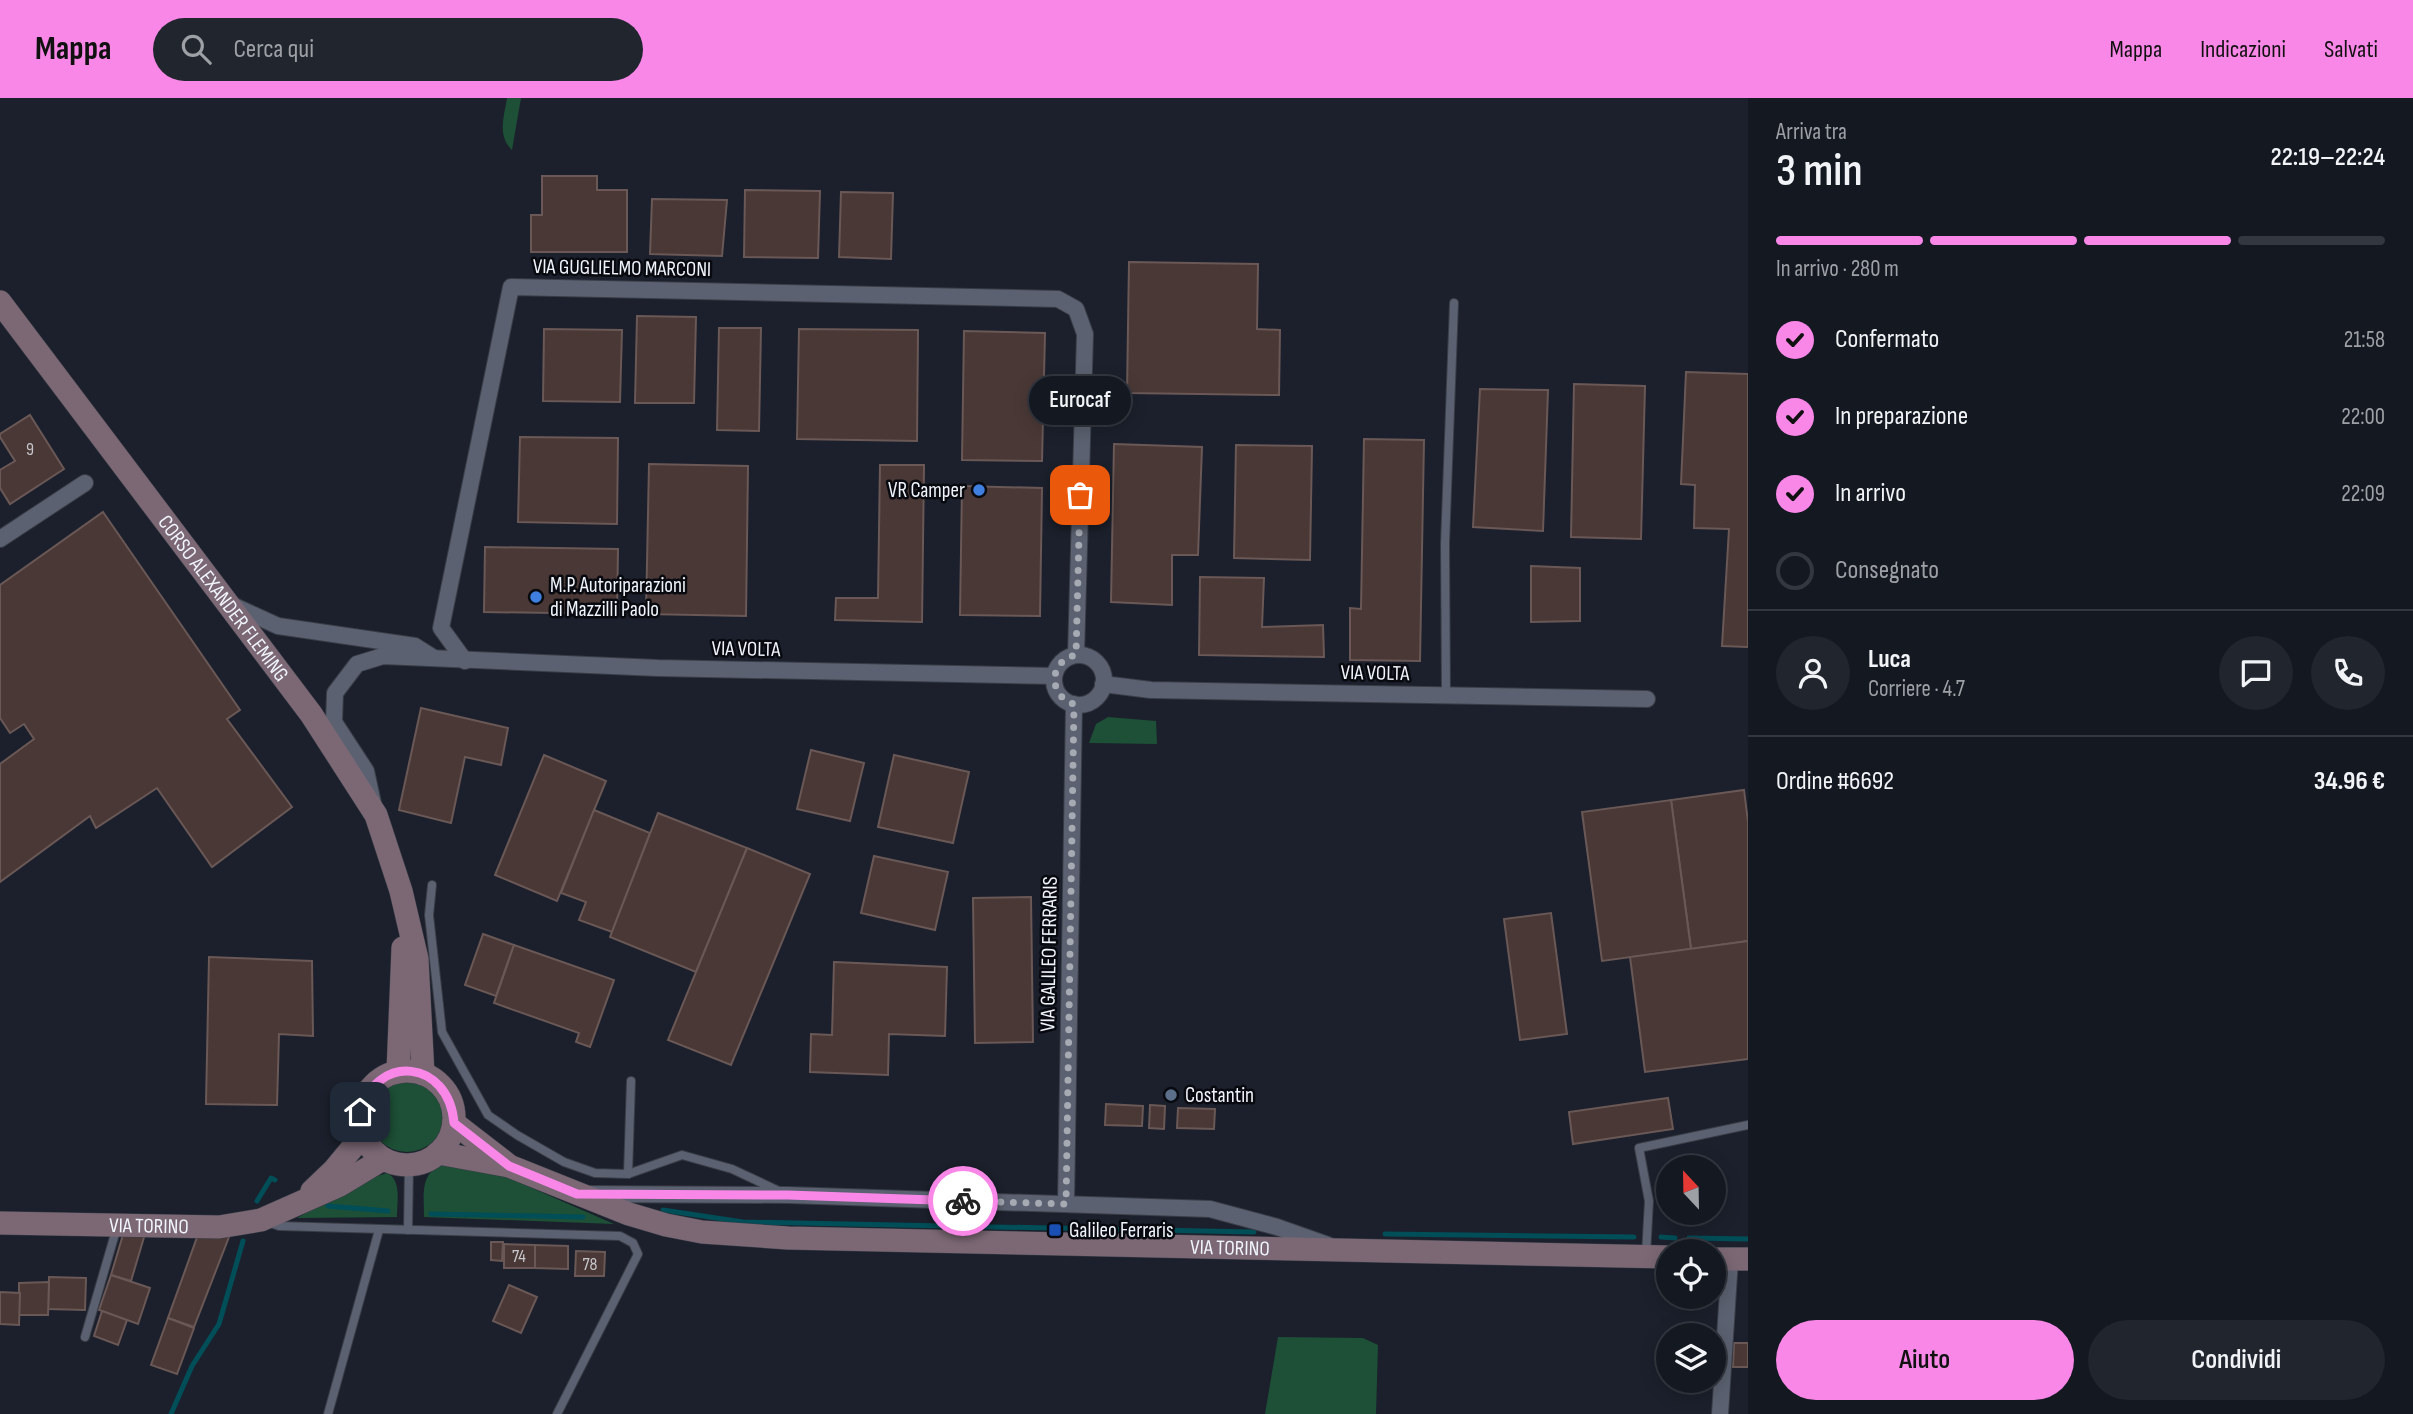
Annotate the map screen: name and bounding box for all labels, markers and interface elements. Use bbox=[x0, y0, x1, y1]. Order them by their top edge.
search box bbox=[153, 18, 643, 81]
text: Mappa bbox=[35, 29, 111, 69]
icon: search bbox=[177, 30, 215, 68]
text: Cerca qui bbox=[233, 34, 314, 65]
text: Mappa bbox=[2110, 35, 2162, 64]
text: Indicazioni bbox=[2200, 35, 2286, 64]
text: Salvati bbox=[2324, 35, 2378, 64]
text: Arriva tra bbox=[1776, 118, 1847, 146]
text: 22:19–22:24 bbox=[2271, 142, 2385, 173]
text: 3 min bbox=[1776, 144, 1863, 199]
street label: VIA GUGLIELMO MARCONI bbox=[533, 254, 711, 282]
text: In arrivo · 280 m bbox=[1776, 255, 1899, 283]
icon: check bbox=[1776, 321, 1814, 359]
text: Confermato bbox=[1835, 324, 1939, 355]
text: 21:58 bbox=[2344, 326, 2385, 354]
callout: Eurocaf bbox=[1029, 376, 1131, 425]
text: Eurocaf bbox=[1049, 386, 1111, 414]
icon: check bbox=[1776, 398, 1814, 436]
text: In preparazione bbox=[1835, 401, 1968, 432]
text: 22:00 bbox=[2341, 403, 2385, 431]
house number: 9 bbox=[26, 439, 34, 460]
pin bbox=[1050, 465, 1110, 525]
icon: check bbox=[1776, 475, 1814, 513]
icon: bag bbox=[1061, 476, 1099, 514]
place label: VR Camper bbox=[888, 478, 965, 503]
text: In arrivo bbox=[1835, 478, 1906, 509]
text: 22:09 bbox=[2341, 480, 2385, 508]
marker: VR Camper bbox=[971, 482, 987, 498]
street label: CORSO ALEXANDER FLEMING bbox=[153, 510, 294, 686]
text: Consegnato bbox=[1835, 555, 1939, 586]
place label: M.P. Autoriparazioni di Mazzilli Paolo bbox=[550, 573, 686, 622]
marker: M.P. Autoriparazioni di Mazzilli Paolo bbox=[528, 589, 544, 605]
street label: VIA VOLTA bbox=[711, 636, 782, 662]
button: person bbox=[1776, 636, 1850, 710]
button: chat bbox=[2219, 636, 2293, 710]
button: phone bbox=[2311, 636, 2385, 710]
text: Luca bbox=[1868, 644, 1911, 675]
street label: VIA VOLTA bbox=[1340, 660, 1411, 686]
text: Corriere · 4.7 bbox=[1868, 675, 1965, 703]
text: Ordine #6692 bbox=[1776, 766, 1894, 797]
text: 34.96 € bbox=[2314, 766, 2385, 797]
street label: VIA GALILEO FERRARIS bbox=[1035, 876, 1063, 1032]
pin bbox=[330, 1082, 390, 1142]
place label: Costantin bbox=[1185, 1083, 1254, 1108]
marker: Costantin bbox=[1163, 1087, 1179, 1103]
icon: home bbox=[341, 1093, 379, 1131]
north arrow bbox=[1656, 1155, 1726, 1225]
map controls bbox=[1656, 1155, 1726, 1393]
courier bbox=[928, 1166, 998, 1236]
icon: bike bbox=[944, 1182, 982, 1220]
street label: VIA TORINO bbox=[109, 1212, 189, 1239]
place label: Galileo Ferraris bbox=[1069, 1218, 1174, 1243]
marker: Galileo Ferraris bbox=[1047, 1222, 1063, 1238]
street label: VIA TORINO bbox=[1190, 1234, 1270, 1261]
button: locate bbox=[1656, 1239, 1726, 1309]
house number: 74 bbox=[512, 1246, 526, 1267]
house number: 78 bbox=[582, 1254, 598, 1275]
button: Aiuto bbox=[1776, 1320, 2074, 1400]
button: Condividi bbox=[2088, 1320, 2385, 1400]
button: layers bbox=[1656, 1323, 1726, 1393]

